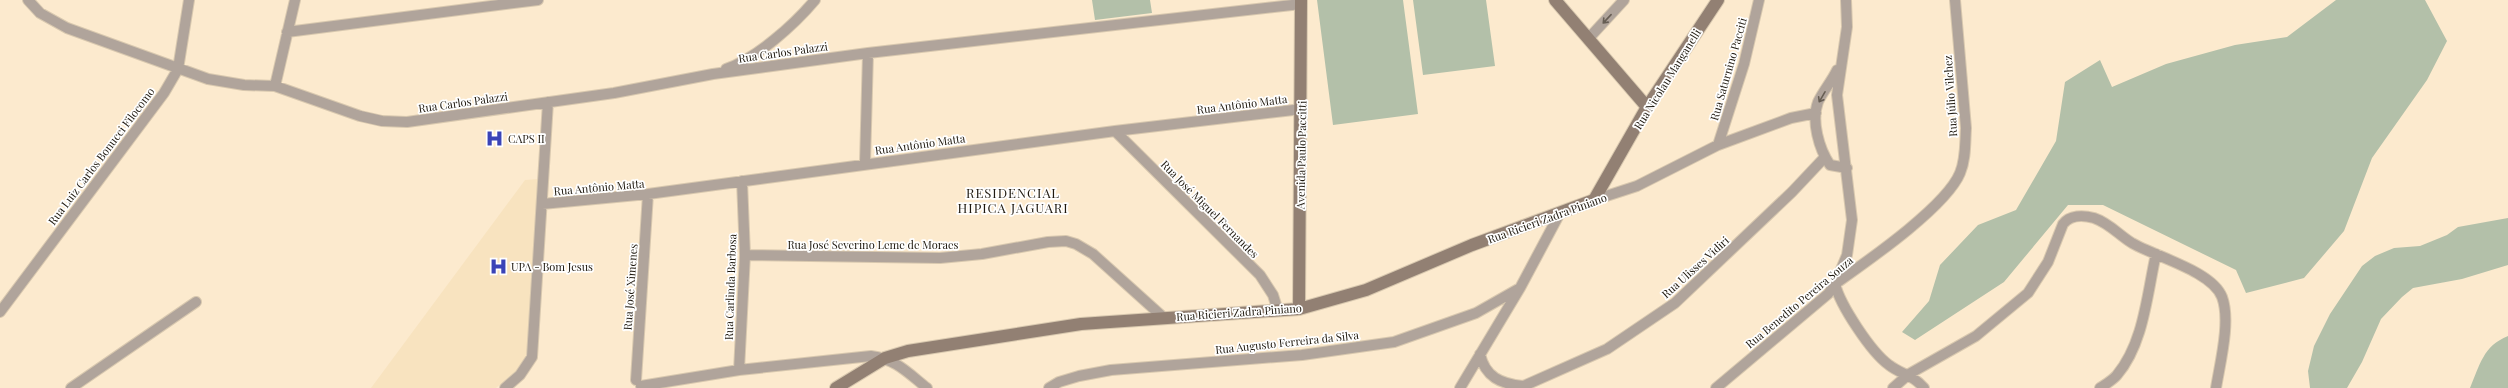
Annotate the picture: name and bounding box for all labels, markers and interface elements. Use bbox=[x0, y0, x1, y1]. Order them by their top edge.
one-way arrow bbox=[1602, 14, 1611, 24]
street label: Rua Saturnino Pacciti bbox=[1706, 16, 1750, 122]
street label: Rua Nicolau Manganelli bbox=[1630, 26, 1704, 132]
street label: Rua Carlos Palazzi bbox=[737, 38, 829, 66]
street label: Rua Júlio Vilchez bbox=[1940, 55, 1960, 137]
street label: Rua Luiz Carlos Bonucci Filocomo bbox=[44, 84, 158, 228]
street label: Rua Carlos Palazzi bbox=[417, 88, 509, 116]
street label: Rua Antônio Matta bbox=[1196, 91, 1289, 117]
one-way arrow bbox=[1817, 91, 1825, 103]
street label: Avenida Paulo Paccitti bbox=[1293, 101, 1309, 210]
hospital icon: CAPS II bbox=[485, 128, 505, 148]
street label: Rua Antônio Matta bbox=[874, 130, 967, 158]
place label: CAPS II bbox=[508, 131, 545, 146]
street label: Rua José Miguel Fernandes bbox=[1158, 157, 1262, 261]
street label: Rua Antônio Matta bbox=[553, 176, 646, 198]
district label: RESIDENCIAL HIPICA JAGUARI bbox=[957, 184, 1069, 216]
street label: Rua Ricieri Zadra Piniano bbox=[1485, 189, 1609, 247]
street label: Rua Carlinda Barbosa bbox=[721, 233, 739, 340]
street label: Rua Ulisses Vidiri bbox=[1658, 233, 1732, 301]
street label: Rua José Severino Leme de Moraes bbox=[787, 237, 959, 252]
street label: Rua José Ximenes bbox=[619, 243, 641, 331]
street label: Rua Benedito Pereira Souza bbox=[1742, 252, 1856, 351]
hospital icon: UPA - Bom Jesus bbox=[488, 256, 508, 276]
place label: UPA - Bom Jesus bbox=[511, 259, 593, 274]
street label: Rua Ricieri Zadra Piniano bbox=[1176, 300, 1302, 324]
street label: Rua Augusto Ferreira da Silva bbox=[1214, 327, 1360, 357]

